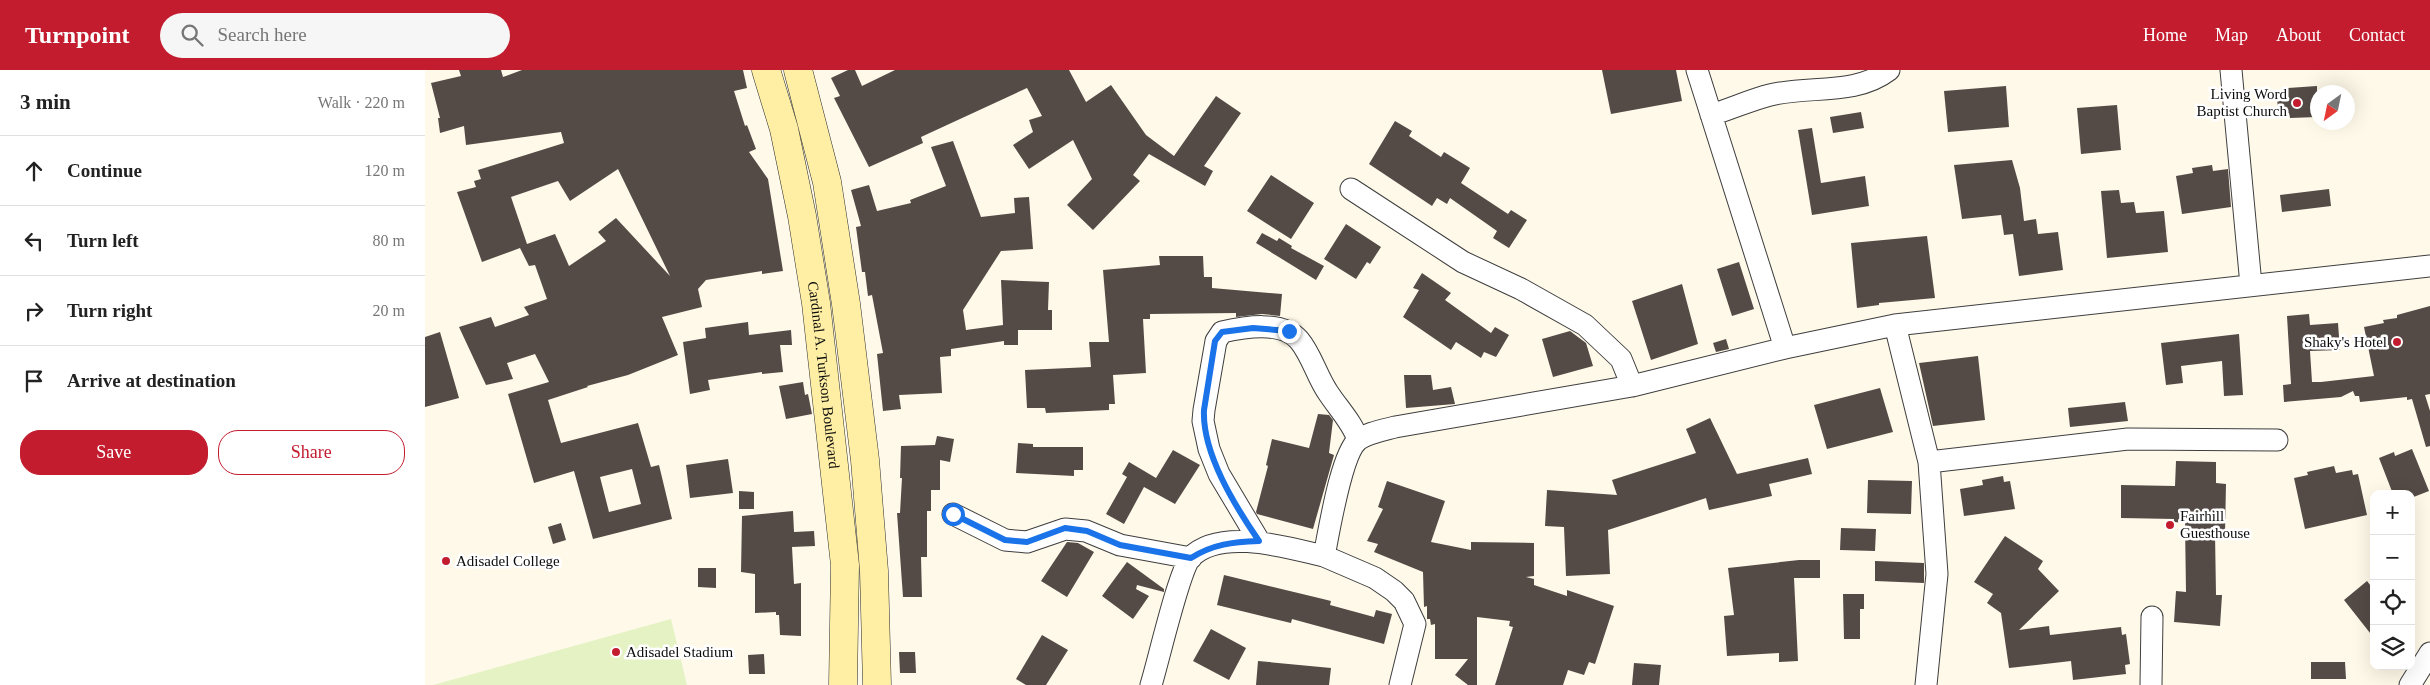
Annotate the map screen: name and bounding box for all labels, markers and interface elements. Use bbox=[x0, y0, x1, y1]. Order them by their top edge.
search box bbox=[160, 13, 510, 58]
icon: search bbox=[178, 21, 206, 49]
text: Turnpoint bbox=[25, 22, 130, 48]
text: Search here bbox=[218, 24, 307, 45]
text: Home bbox=[2143, 25, 2187, 45]
text: Map bbox=[2215, 25, 2248, 45]
text: About bbox=[2276, 25, 2321, 45]
text: Contact bbox=[2349, 25, 2405, 45]
north arrow bbox=[2310, 85, 2355, 130]
place label: Living Word Baptist Church bbox=[2197, 86, 2287, 119]
text: 3 min bbox=[20, 90, 71, 114]
text: Walk · 220 m bbox=[318, 94, 405, 111]
marker: Living Word Baptist Church bbox=[2291, 97, 2303, 109]
icon: ahead bbox=[20, 157, 48, 185]
text: Continue bbox=[67, 160, 142, 181]
text: 120 m bbox=[365, 162, 405, 179]
icon: left bbox=[20, 227, 48, 255]
text: Turn left bbox=[67, 230, 139, 251]
text: 80 m bbox=[373, 232, 405, 249]
street label: Cardinal A. Turkson Boulevard bbox=[805, 280, 842, 470]
icon: right bbox=[20, 297, 48, 325]
text: Turn right bbox=[67, 300, 152, 321]
text: 20 m bbox=[373, 302, 405, 319]
route end bbox=[1278, 320, 1301, 343]
place label: Shaky's Hotel bbox=[2304, 334, 2387, 350]
marker: Shaky's Hotel bbox=[2391, 336, 2403, 348]
icon: arrive bbox=[20, 367, 48, 395]
text: Arrive at destination bbox=[67, 370, 236, 391]
button: Save bbox=[20, 430, 208, 475]
button: Share bbox=[218, 430, 405, 475]
map controls bbox=[2370, 490, 2415, 670]
button: + bbox=[2370, 490, 2415, 535]
route start bbox=[942, 503, 965, 526]
place label: Fairhill Guesthouse bbox=[2180, 508, 2250, 541]
marker: Fairhill Guesthouse bbox=[2164, 519, 2176, 531]
button: − bbox=[2370, 535, 2415, 580]
place label: Adisadel College bbox=[456, 553, 560, 569]
marker: Adisadel College bbox=[440, 555, 452, 567]
button: locate bbox=[2370, 580, 2415, 625]
button: layers bbox=[2370, 625, 2415, 670]
place label: Adisadel Stadium bbox=[626, 644, 733, 660]
marker: Adisadel Stadium bbox=[610, 646, 622, 658]

